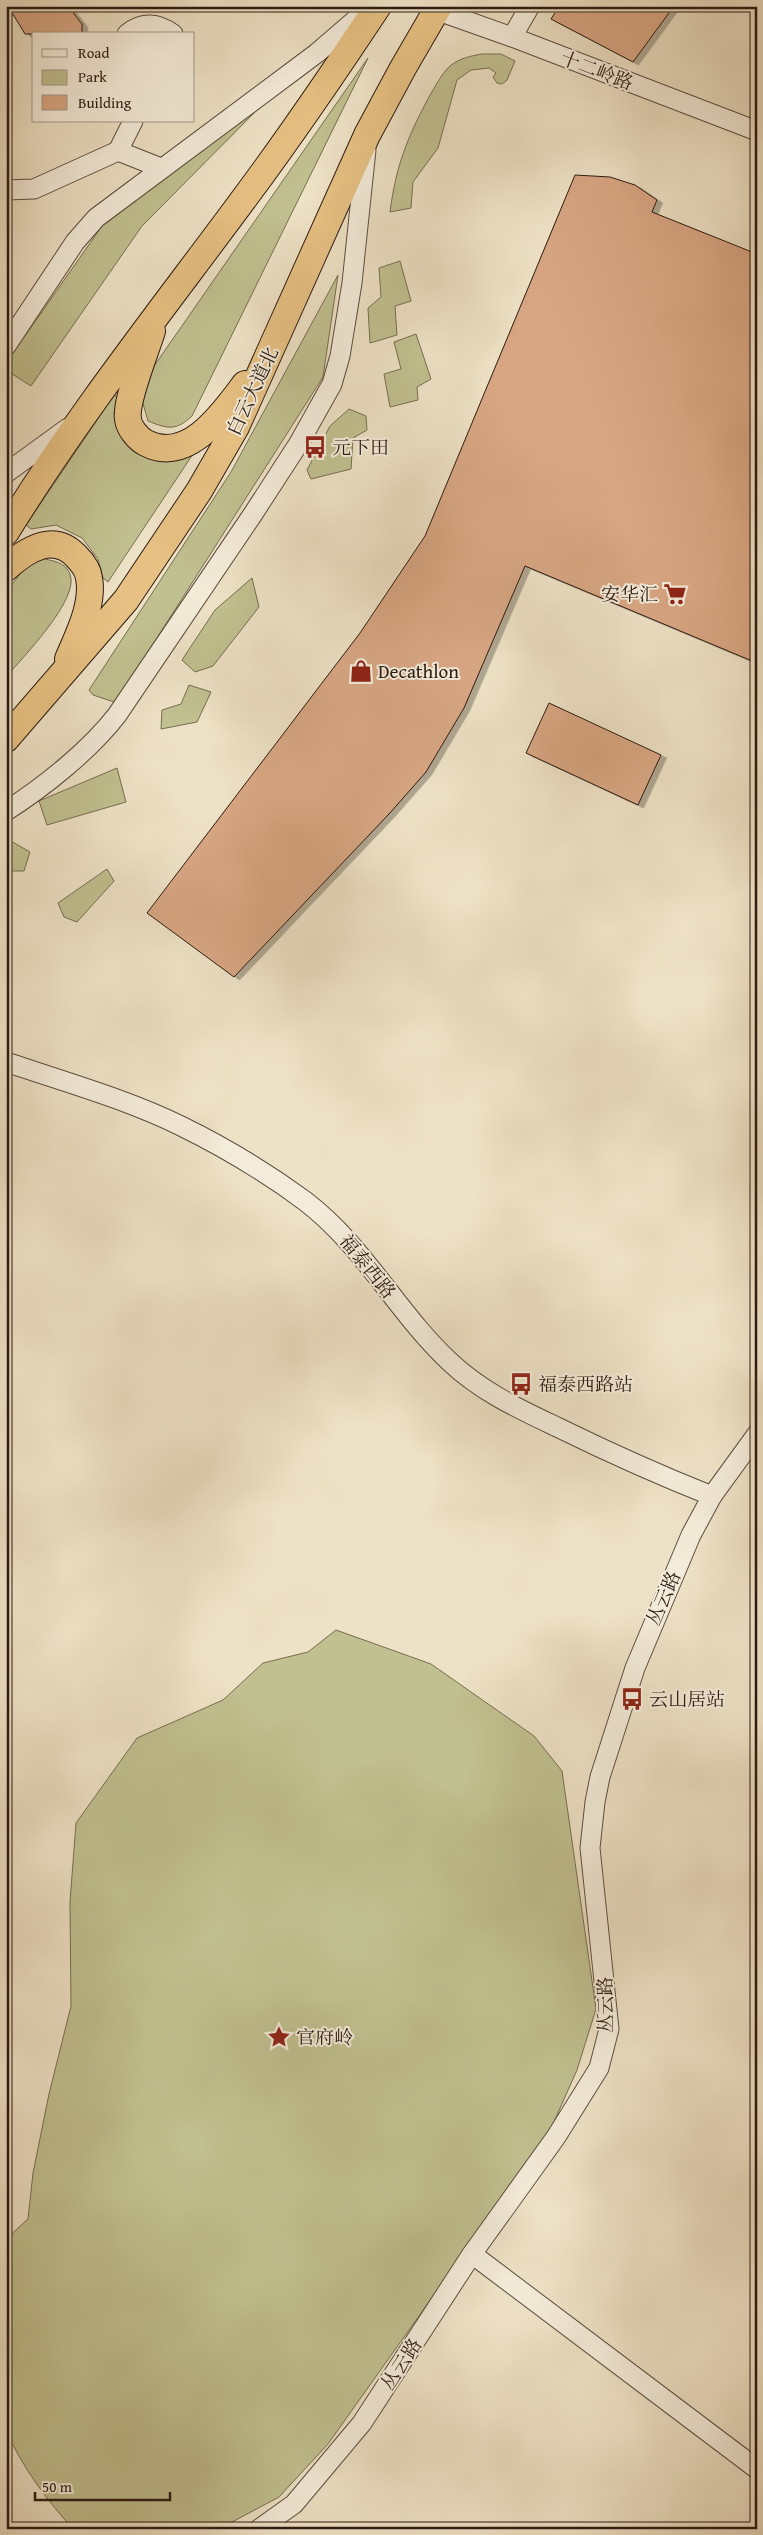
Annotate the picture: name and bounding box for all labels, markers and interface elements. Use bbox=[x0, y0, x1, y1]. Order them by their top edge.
legend bbox=[32, 32, 195, 122]
text: Road bbox=[78, 42, 109, 63]
street label: 十二岭路 bbox=[556, 43, 638, 97]
text: Park bbox=[78, 66, 107, 87]
text: Building bbox=[78, 92, 132, 113]
street label: 白云大道北 bbox=[219, 342, 285, 440]
place label: 元下田 bbox=[332, 433, 389, 461]
bus stop icon: 元下田 bbox=[302, 434, 328, 460]
place label: 安华汇 bbox=[601, 580, 658, 608]
supermarket icon: 安华汇 bbox=[662, 581, 688, 607]
place label: Decathlon bbox=[378, 657, 459, 685]
shop icon: Decathlon bbox=[348, 658, 374, 684]
street label: 福泰西路 bbox=[333, 1228, 403, 1304]
place label: 福泰西路站 bbox=[538, 1370, 633, 1398]
bus stop icon: 福泰西路站 bbox=[508, 1371, 534, 1397]
street label: 丛云路 bbox=[639, 1566, 687, 1630]
place label: 云山居站 bbox=[649, 1685, 725, 1713]
bus stop icon: 云山居站 bbox=[619, 1686, 645, 1712]
street label: 丛云路 bbox=[591, 1976, 619, 2034]
place label: 官府岭 bbox=[296, 2023, 353, 2051]
place icon: 官府岭 bbox=[266, 2024, 292, 2050]
street label: 丛云路 bbox=[374, 2332, 428, 2396]
scale bar bbox=[35, 2470, 170, 2502]
text: 50 m bbox=[42, 2476, 73, 2497]

